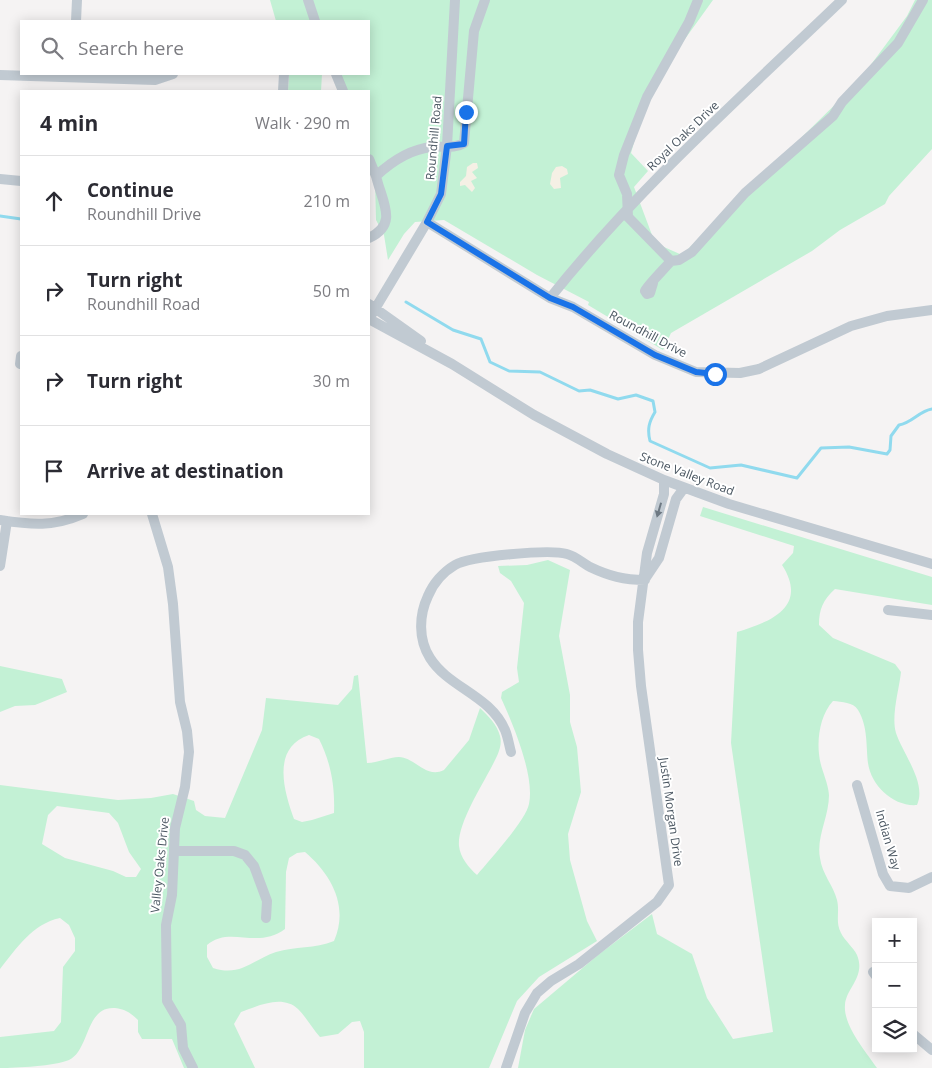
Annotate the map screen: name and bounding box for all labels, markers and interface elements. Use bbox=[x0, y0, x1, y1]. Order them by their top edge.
search box bbox=[20, 20, 370, 75]
icon: search bbox=[38, 34, 66, 62]
text: Search here bbox=[78, 35, 184, 61]
street label: Roundhill Road bbox=[421, 95, 446, 181]
street label: Royal Oaks Drive bbox=[643, 97, 723, 174]
route end bbox=[455, 101, 478, 124]
text: 4 min bbox=[40, 109, 98, 137]
text: Walk · 290 m bbox=[255, 112, 350, 134]
text: Continue bbox=[87, 177, 174, 203]
icon: ahead bbox=[40, 187, 68, 215]
text: 210 m bbox=[304, 190, 350, 212]
text: Roundhill Drive bbox=[87, 203, 201, 225]
text: Turn right bbox=[87, 267, 182, 293]
icon: right bbox=[40, 277, 68, 305]
text: 50 m bbox=[313, 280, 350, 302]
text: Roundhill Road bbox=[87, 293, 200, 315]
street label: Roundhill Drive bbox=[606, 306, 690, 361]
route start bbox=[704, 363, 727, 386]
icon: right bbox=[40, 367, 68, 395]
text: Turn right bbox=[87, 368, 182, 394]
text: 30 m bbox=[313, 370, 350, 392]
street label: Stone Valley Road bbox=[638, 448, 737, 499]
icon: arrive bbox=[40, 457, 68, 485]
text: Arrive at destination bbox=[87, 458, 284, 484]
one-way arrow bbox=[655, 502, 663, 518]
street label: Justin Morgan Drive bbox=[655, 755, 688, 868]
street label: Indian Way bbox=[872, 808, 905, 873]
street label: Valley Oaks Drive bbox=[146, 816, 173, 914]
map controls bbox=[872, 918, 917, 1053]
button: + bbox=[872, 918, 917, 963]
button: − bbox=[872, 963, 917, 1008]
button: layers bbox=[872, 1008, 917, 1053]

